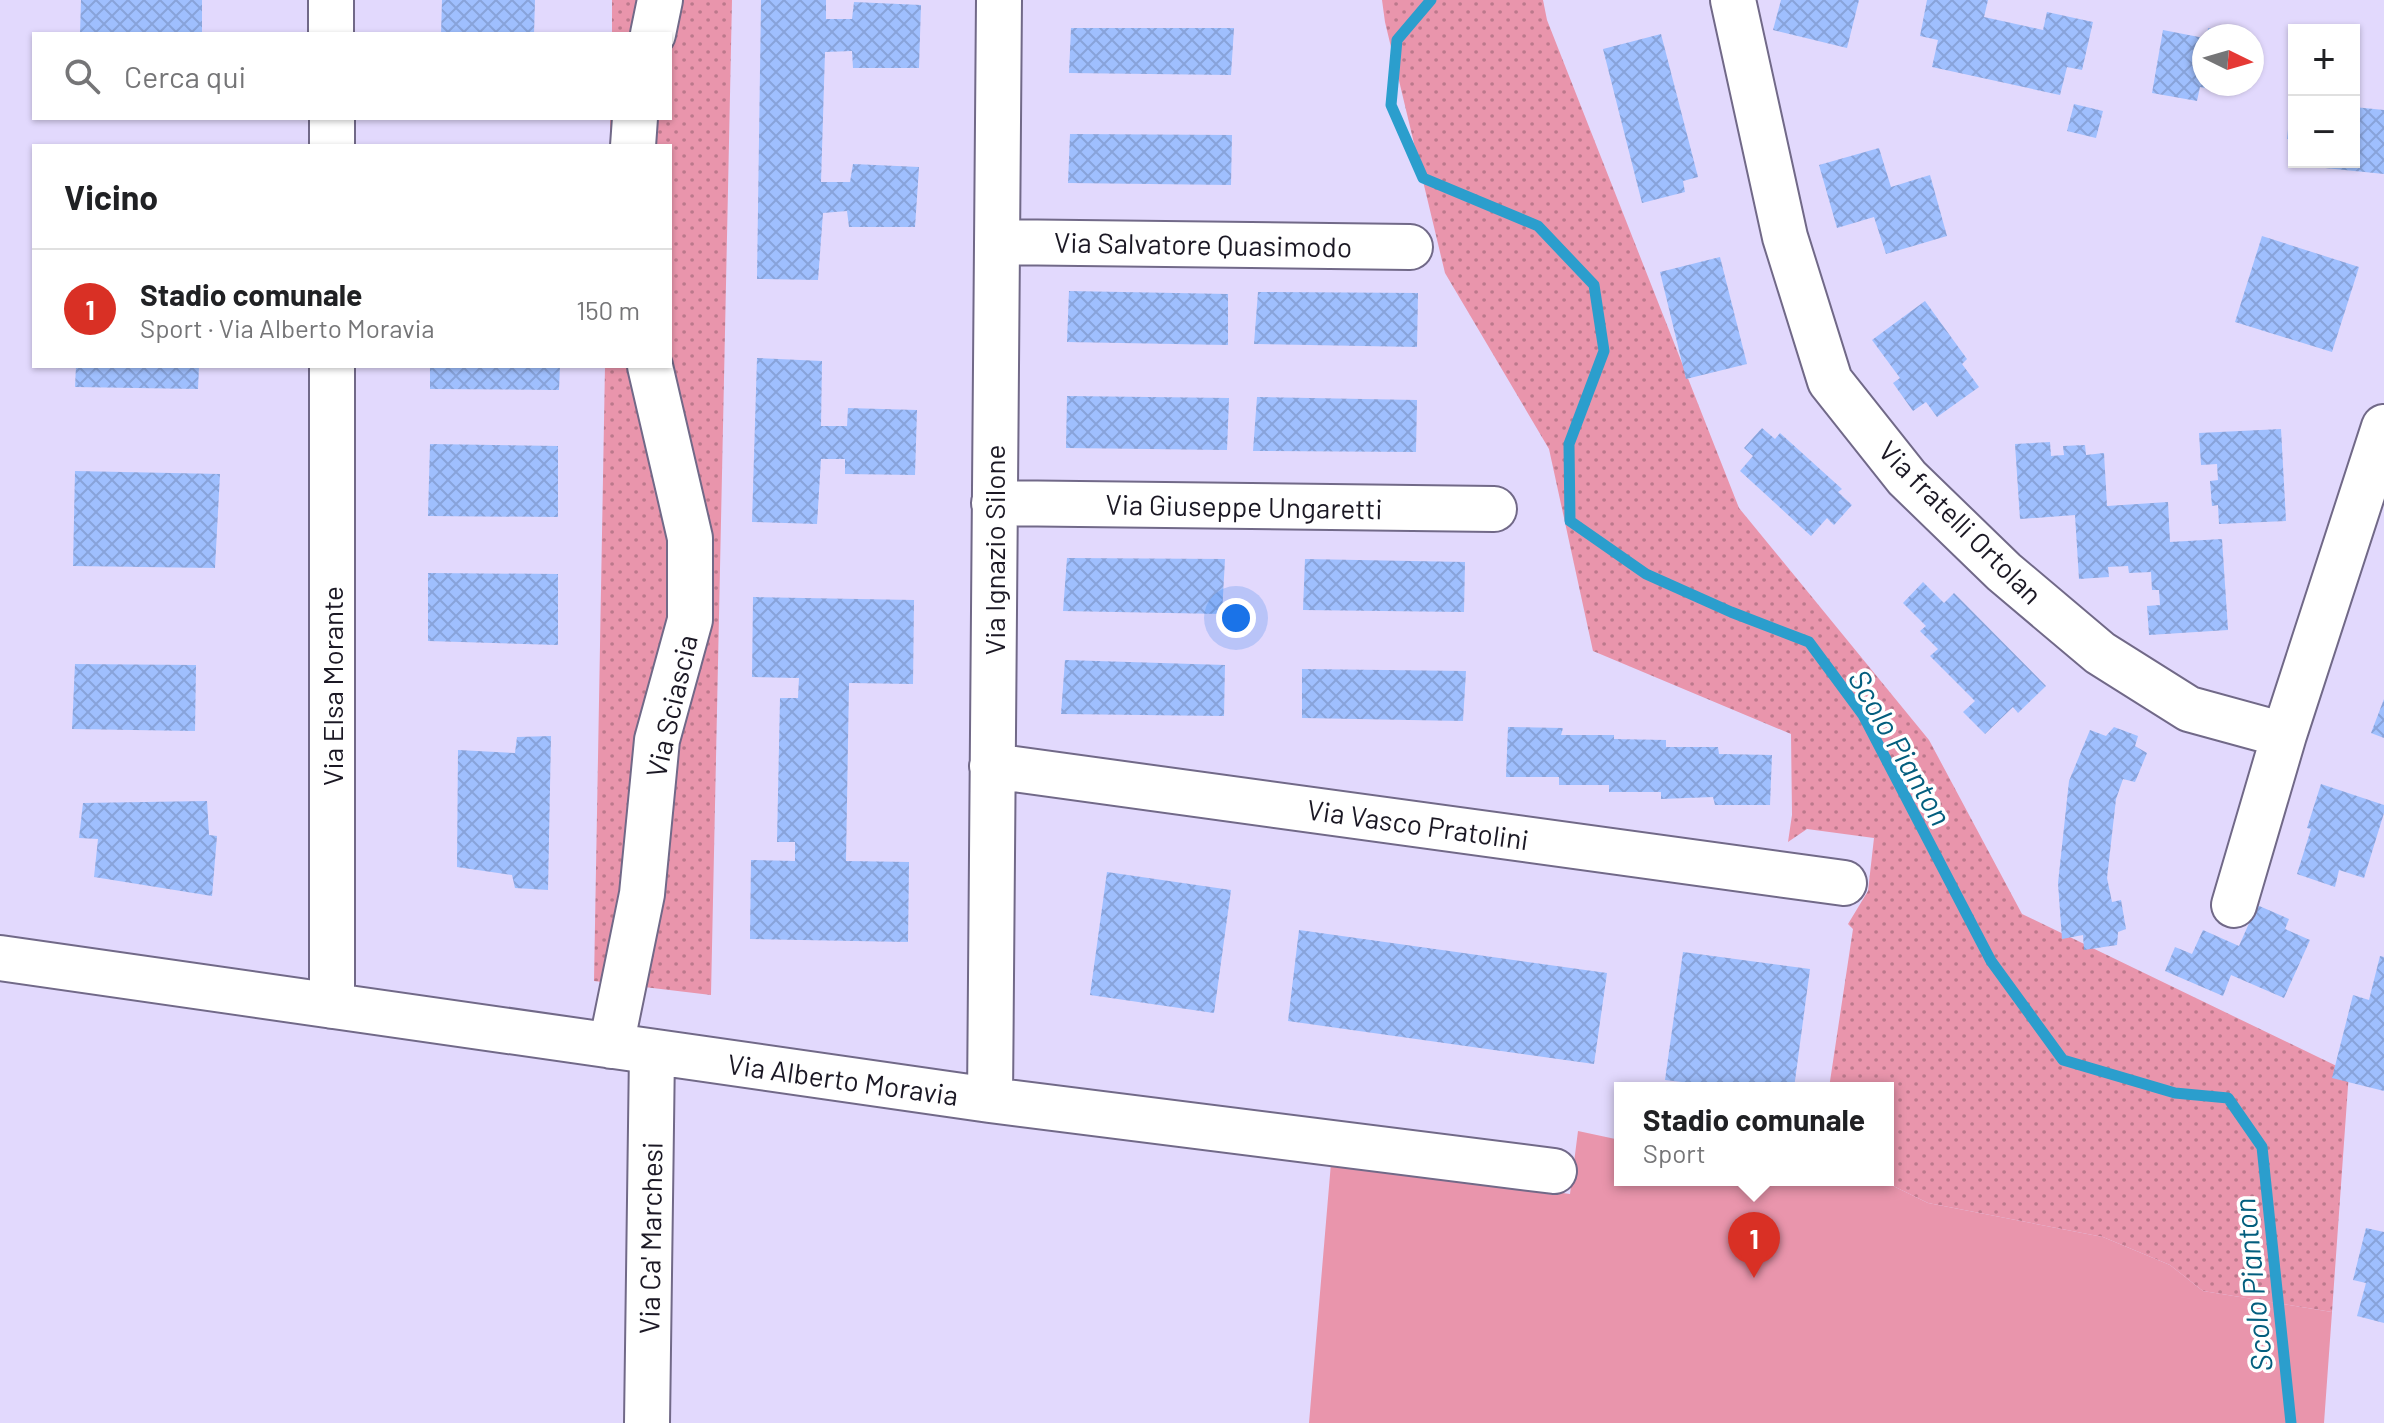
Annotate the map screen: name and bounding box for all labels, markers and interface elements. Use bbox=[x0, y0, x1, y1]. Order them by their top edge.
north arrow bbox=[2192, 24, 2264, 96]
map controls bbox=[2288, 24, 2360, 168]
button: + bbox=[2288, 24, 2360, 96]
search box bbox=[32, 32, 672, 120]
icon: search bbox=[60, 54, 104, 98]
text: Cerca qui bbox=[124, 58, 246, 94]
button: − bbox=[2288, 96, 2360, 168]
text: Vicino bbox=[64, 176, 158, 217]
street label: Via Salvatore Quasimodo bbox=[1054, 224, 1352, 264]
text: Stadio comunale bbox=[140, 276, 362, 312]
text: 1 bbox=[85, 294, 95, 325]
text: 150 m bbox=[576, 294, 640, 325]
text: Sport · Via Alberto Moravia bbox=[140, 312, 435, 343]
street label: Via fratelli Ortolan bbox=[1872, 433, 2050, 611]
street label: Via Ignazio Silone bbox=[977, 445, 1011, 655]
street label: Via Giuseppe Ungaretti bbox=[1105, 487, 1383, 525]
street label: Via Elsa Morante bbox=[315, 586, 349, 786]
your location bbox=[1216, 598, 1256, 638]
street label: Via Sciascia bbox=[638, 631, 704, 781]
water label: Scolo Pianton bbox=[1842, 663, 1960, 831]
street label: Via Vasco Pratolini bbox=[1305, 792, 1531, 856]
street label: Via Alberto Moravia bbox=[725, 1046, 961, 1112]
popup bbox=[1614, 1082, 1894, 1186]
text: Stadio comunale bbox=[1643, 1101, 1865, 1137]
text: Sport bbox=[1643, 1137, 1706, 1168]
street label: Via Ca' Marchesi bbox=[631, 1142, 669, 1334]
water label: Scolo Pianton bbox=[2225, 1196, 2279, 1374]
pin: 1 bbox=[1728, 1212, 1780, 1278]

